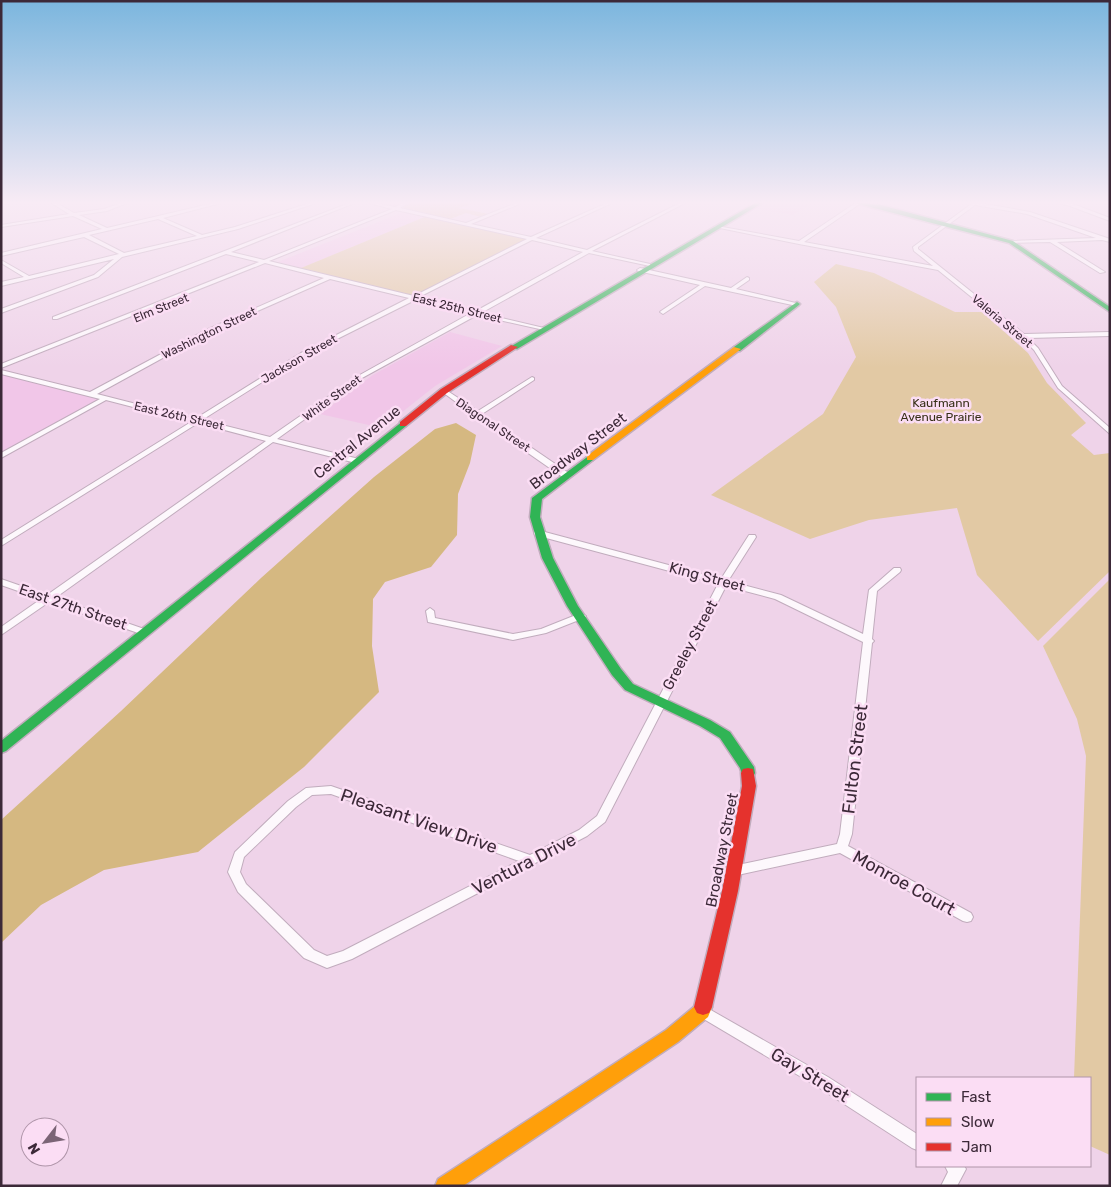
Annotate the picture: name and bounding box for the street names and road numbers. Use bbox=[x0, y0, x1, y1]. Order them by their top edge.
street label: Elm Street bbox=[131, 290, 191, 325]
street label: East 25th Street bbox=[411, 290, 503, 326]
street label: Valeria Street bbox=[969, 291, 1036, 351]
street label: Washington Street bbox=[160, 304, 259, 362]
street label: Jackson Street bbox=[259, 332, 339, 386]
street label: White Street bbox=[300, 372, 364, 424]
street label: Diagonal Street bbox=[453, 395, 533, 455]
street label: East 26th Street bbox=[133, 399, 225, 433]
street label: Central Avenue bbox=[310, 401, 404, 483]
street label: Broadway Street bbox=[526, 409, 630, 493]
street label: King Street bbox=[667, 558, 747, 596]
street label: East 27th Street bbox=[17, 580, 130, 634]
street label: Greeley Street bbox=[659, 597, 721, 693]
street label: Fulton Street bbox=[837, 703, 873, 815]
street label: Pleasant View Drive bbox=[338, 784, 500, 858]
street label: Broadway Street bbox=[702, 791, 742, 909]
street label: Ventura Drive bbox=[468, 828, 580, 900]
street label: Monroe Court bbox=[849, 846, 959, 920]
street label: Gay Street bbox=[767, 1043, 853, 1107]

